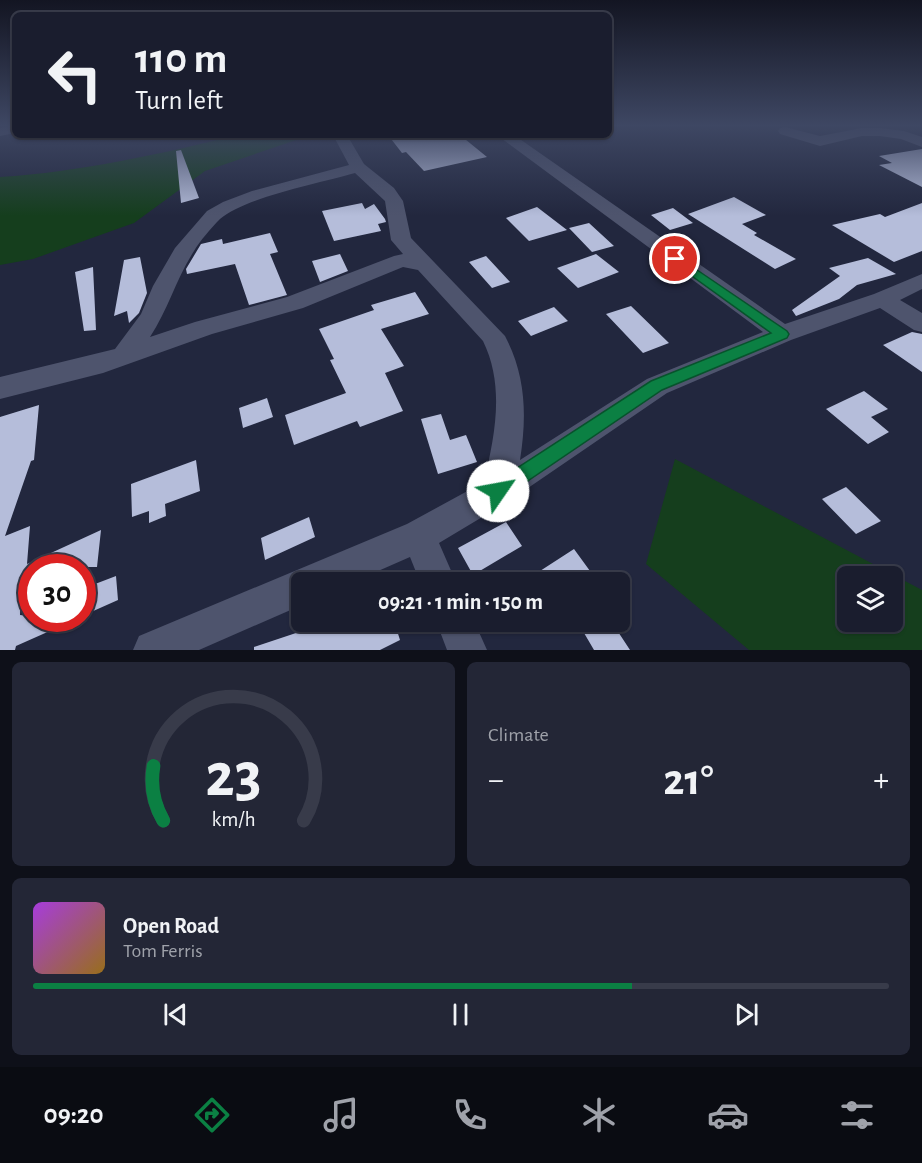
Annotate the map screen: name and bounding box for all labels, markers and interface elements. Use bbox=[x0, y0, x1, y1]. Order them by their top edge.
icon: left bbox=[36, 36, 114, 114]
text: 110 m bbox=[135, 38, 227, 80]
text: Turn left bbox=[135, 87, 223, 114]
pin bbox=[649, 233, 700, 284]
icon: arrive bbox=[658, 242, 691, 275]
position arrow bbox=[466, 459, 530, 523]
speed limit sign: 30 bbox=[18, 554, 96, 632]
map controls bbox=[837, 566, 903, 632]
button: layers bbox=[837, 566, 903, 632]
text: 09:21 · 1 min · 150 m bbox=[378, 591, 543, 613]
text: Climate bbox=[488, 725, 549, 745]
text: 23 bbox=[205, 745, 262, 807]
text: 21° bbox=[663, 758, 714, 803]
text: − bbox=[488, 764, 504, 797]
text: + bbox=[873, 764, 889, 797]
text: km/h bbox=[211, 809, 256, 830]
text: Open Road bbox=[123, 915, 219, 937]
text: Tom Ferris bbox=[123, 941, 203, 961]
icon: previous bbox=[159, 998, 192, 1031]
icon: pause bbox=[444, 998, 477, 1031]
icon: next bbox=[730, 998, 763, 1031]
icon: directions bbox=[191, 1094, 233, 1136]
icon: music bbox=[320, 1094, 362, 1136]
icon: phone bbox=[449, 1094, 491, 1136]
icon: climate bbox=[578, 1094, 620, 1136]
icon: car bbox=[707, 1094, 749, 1136]
icon: filters bbox=[836, 1094, 878, 1136]
text: 09:20 bbox=[44, 1101, 104, 1128]

